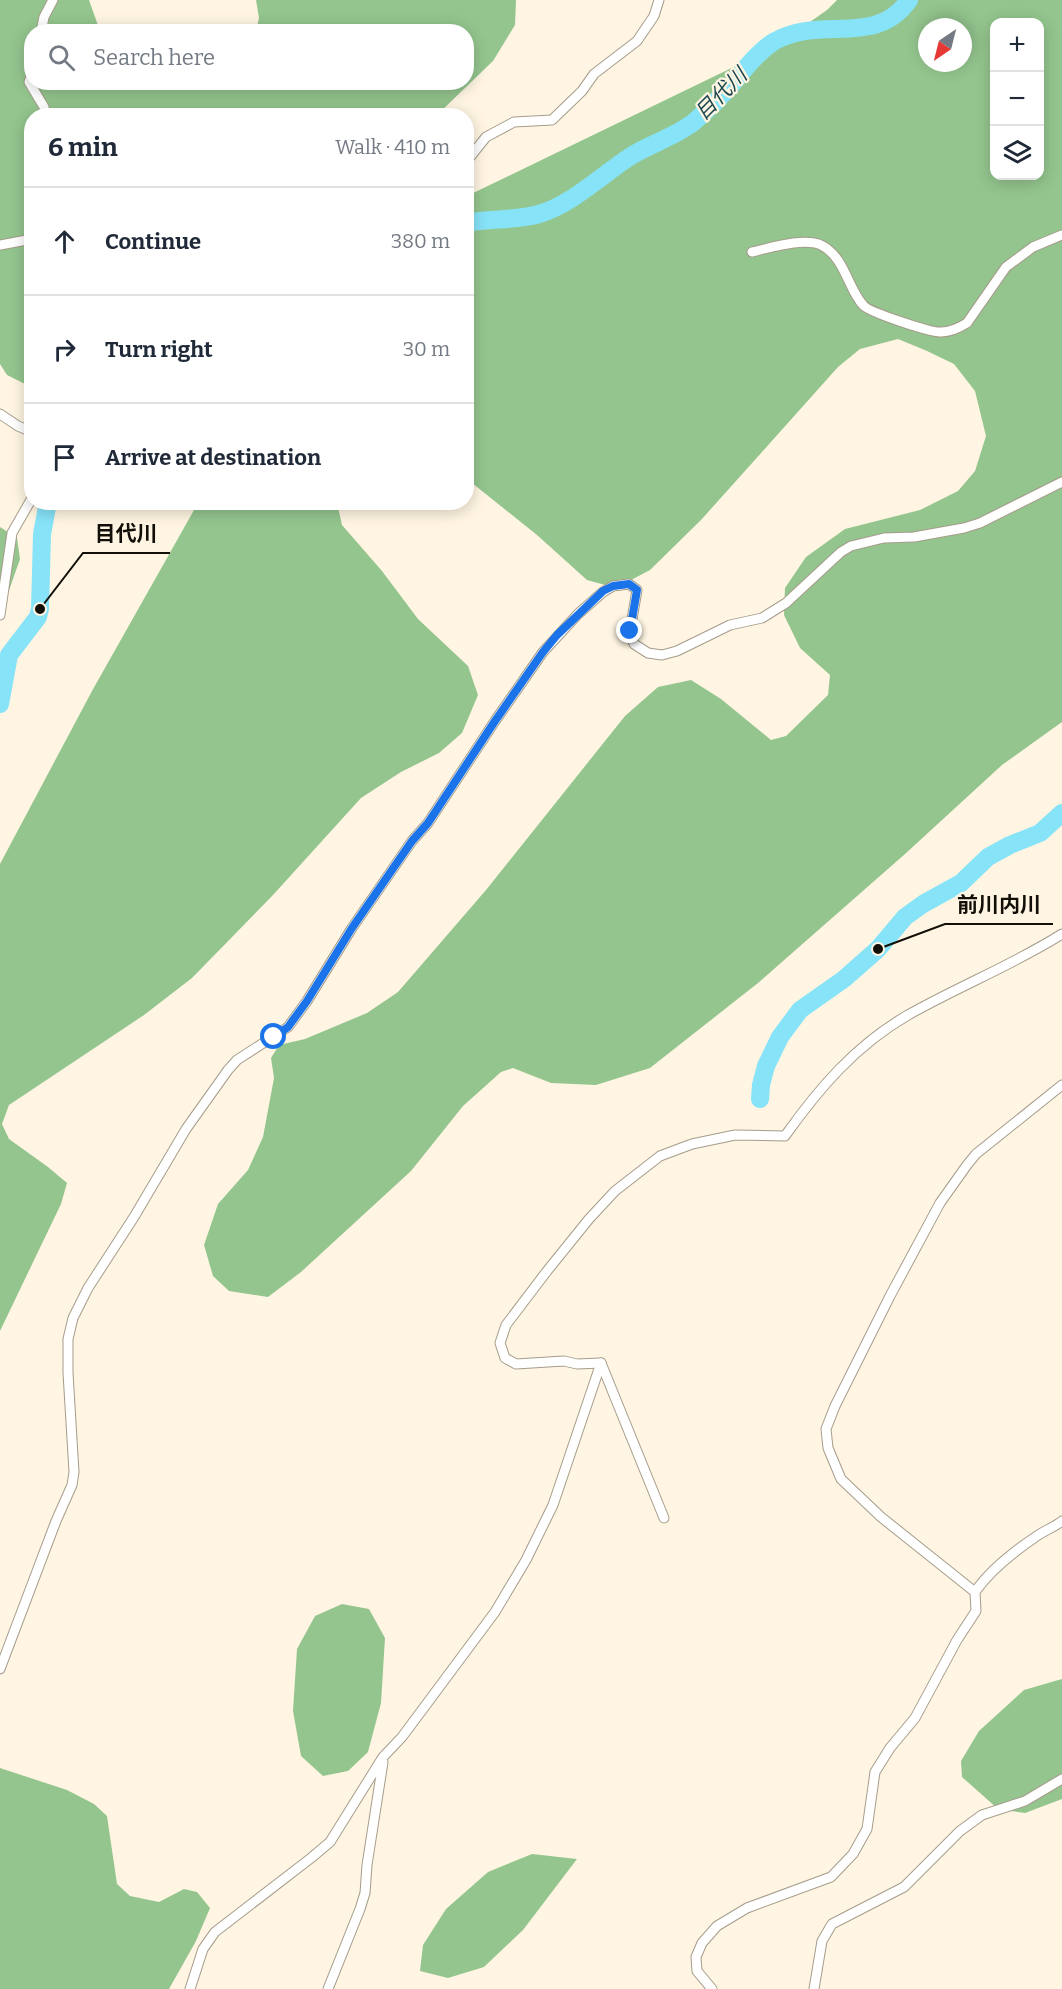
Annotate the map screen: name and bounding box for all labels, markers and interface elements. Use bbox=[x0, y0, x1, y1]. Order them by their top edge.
north arrow bbox=[918, 18, 972, 72]
map controls bbox=[990, 18, 1044, 180]
button: + bbox=[990, 18, 1044, 72]
search box bbox=[24, 24, 474, 90]
icon: search bbox=[45, 41, 78, 74]
text: Search here bbox=[93, 44, 215, 71]
water label: 目代川 bbox=[690, 61, 754, 125]
button: − bbox=[990, 72, 1044, 126]
button: layers bbox=[990, 126, 1044, 180]
text: 6 min bbox=[48, 132, 118, 163]
text: Walk · 410 m bbox=[335, 135, 450, 159]
icon: ahead bbox=[48, 225, 81, 258]
text: Continue bbox=[105, 228, 201, 255]
text: 380 m bbox=[391, 229, 450, 253]
icon: right bbox=[48, 333, 81, 366]
text: Turn right bbox=[105, 336, 213, 363]
text: 30 m bbox=[403, 337, 450, 361]
icon: arrive bbox=[48, 441, 81, 474]
text: Arrive at destination bbox=[105, 444, 321, 471]
callout: 目代川 bbox=[83, 514, 170, 553]
text: 目代川 bbox=[95, 521, 158, 547]
route end bbox=[616, 617, 642, 643]
callout: 前川内川 bbox=[945, 885, 1053, 924]
text: 前川内川 bbox=[957, 892, 1041, 918]
route start bbox=[260, 1023, 286, 1049]

